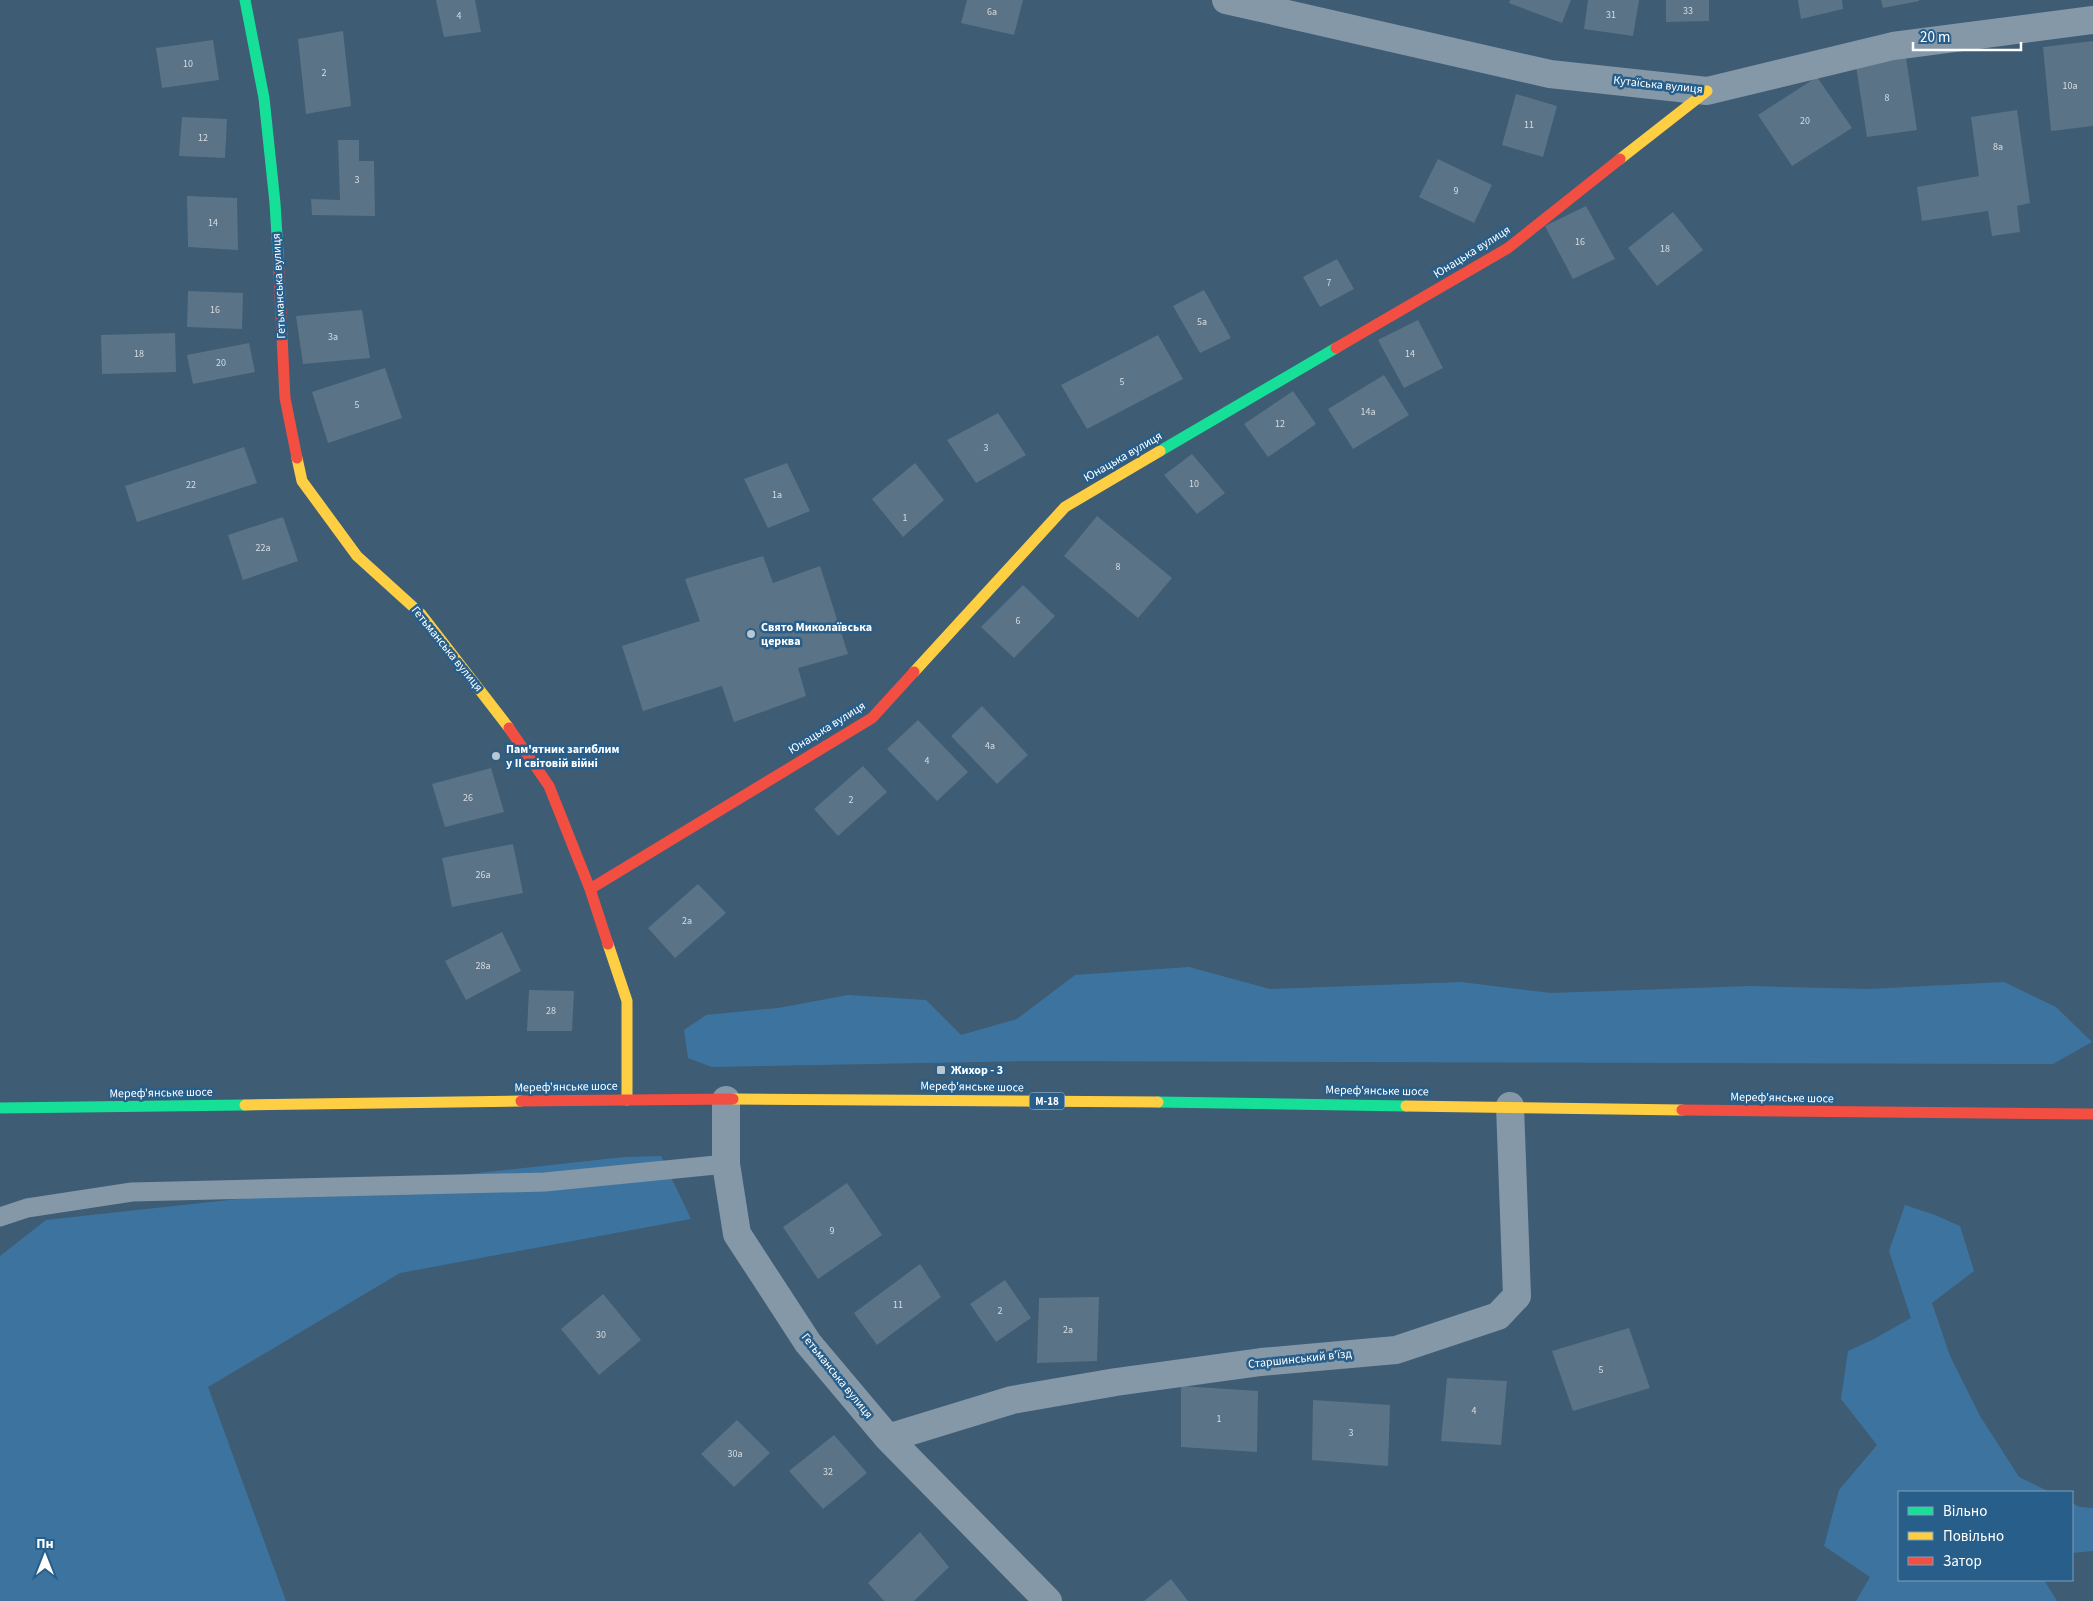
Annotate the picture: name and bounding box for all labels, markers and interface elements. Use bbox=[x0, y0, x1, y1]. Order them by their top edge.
house number: 33 bbox=[1683, 4, 1693, 18]
house number: 6а bbox=[987, 5, 997, 19]
house number: 31 bbox=[1606, 8, 1616, 22]
house number: 4 bbox=[457, 9, 462, 23]
scale bar bbox=[1913, 20, 2020, 52]
text: 20 m bbox=[1920, 27, 1950, 48]
house number: 10 bbox=[183, 57, 193, 71]
house number: 2 bbox=[322, 66, 327, 80]
street label: Кутаїська вулиця bbox=[1612, 72, 1704, 98]
house number: 10а bbox=[2063, 79, 2077, 93]
house number: 8 bbox=[1885, 91, 1890, 105]
house number: 20 bbox=[1800, 114, 1810, 128]
house number: 11 bbox=[1524, 118, 1534, 132]
house number: 12 bbox=[198, 131, 208, 145]
house number: 8а bbox=[1993, 140, 2003, 154]
house number: 3 bbox=[355, 173, 360, 187]
house number: 9 bbox=[1454, 184, 1459, 198]
house number: 14 bbox=[208, 216, 218, 230]
street label: Юнацька вулиця bbox=[1430, 221, 1514, 283]
street label: Гетьманська вулиця bbox=[268, 233, 290, 339]
house number: 16 bbox=[1575, 235, 1585, 249]
house number: 18 bbox=[1660, 242, 1670, 256]
house number: 7 bbox=[1327, 276, 1332, 290]
house number: 16 bbox=[210, 303, 220, 317]
house number: 5а bbox=[1197, 315, 1207, 329]
house number: 3а bbox=[328, 330, 338, 344]
house number: 18 bbox=[134, 347, 144, 361]
house number: 14 bbox=[1405, 347, 1415, 361]
house number: 20 bbox=[216, 356, 226, 370]
house number: 5 bbox=[1120, 375, 1125, 389]
house number: 5 bbox=[355, 398, 360, 412]
house number: 14а bbox=[1361, 405, 1375, 419]
house number: 12 bbox=[1275, 417, 1285, 431]
street label: Юнацька вулиця bbox=[1081, 428, 1165, 486]
house number: 3 bbox=[984, 441, 989, 455]
house number: 10 bbox=[1189, 477, 1199, 491]
house number: 22 bbox=[186, 478, 196, 492]
house number: 1а bbox=[772, 488, 782, 502]
house number: 1 bbox=[903, 511, 908, 525]
house number: 22а bbox=[256, 541, 270, 555]
house number: 8 bbox=[1116, 560, 1121, 574]
street label: Гетьманська вулиця bbox=[407, 603, 487, 695]
house number: 6 bbox=[1016, 614, 1021, 628]
place label: Свято Миколаївська церква bbox=[761, 619, 872, 650]
marker: Свято Миколаївська церква bbox=[745, 628, 757, 640]
street label: Юнацька вулиця bbox=[785, 697, 869, 759]
house number: 4а bbox=[985, 739, 995, 753]
place label: Пам'ятник загиблим у II світовій війні bbox=[506, 741, 620, 772]
marker: Пам'ятник загиблим у II світовій війні bbox=[490, 750, 502, 762]
house number: 4 bbox=[925, 754, 930, 768]
house number: 26 bbox=[463, 791, 473, 805]
house number: 2 bbox=[849, 793, 854, 807]
house number: 26а bbox=[476, 868, 490, 882]
house number: 2а bbox=[682, 914, 692, 928]
house number: 28а bbox=[476, 959, 490, 973]
house number: 28 bbox=[546, 1004, 556, 1018]
place label: Жихор - 3 bbox=[951, 1062, 1003, 1079]
marker: Жихор - 3 bbox=[935, 1064, 947, 1076]
street label: Мереф'янське шосе bbox=[514, 1078, 618, 1096]
street label: Мереф'янське шосе bbox=[920, 1078, 1024, 1096]
street label: Мереф'янське шосе bbox=[1325, 1082, 1429, 1100]
street label: Мереф'янське шосе bbox=[109, 1084, 213, 1102]
street label: Мереф'янське шосе bbox=[1730, 1089, 1834, 1107]
road number: М-18 bbox=[1030, 1092, 1064, 1110]
house number: 9 bbox=[830, 1224, 835, 1238]
house number: 11 bbox=[893, 1298, 903, 1312]
house number: 2 bbox=[998, 1304, 1003, 1318]
house number: 2а bbox=[1063, 1323, 1073, 1337]
house number: 30 bbox=[596, 1328, 606, 1342]
street label: Гетьманська вулиця bbox=[797, 1330, 877, 1422]
street label: Старшинський в’їзд bbox=[1247, 1345, 1353, 1373]
house number: 5 bbox=[1599, 1363, 1604, 1377]
house number: 4 bbox=[1472, 1404, 1477, 1418]
house number: 1 bbox=[1217, 1412, 1222, 1426]
house number: 3 bbox=[1349, 1426, 1354, 1440]
house number: 30а bbox=[728, 1447, 742, 1461]
house number: 32 bbox=[823, 1465, 833, 1479]
legend bbox=[1898, 1491, 2073, 1581]
text: Вільно bbox=[1943, 1501, 1987, 1522]
text: Повільно bbox=[1943, 1526, 2004, 1547]
north arrow bbox=[20, 1531, 70, 1581]
text: Пн bbox=[36, 1534, 54, 1554]
text: Затор bbox=[1943, 1551, 1982, 1572]

